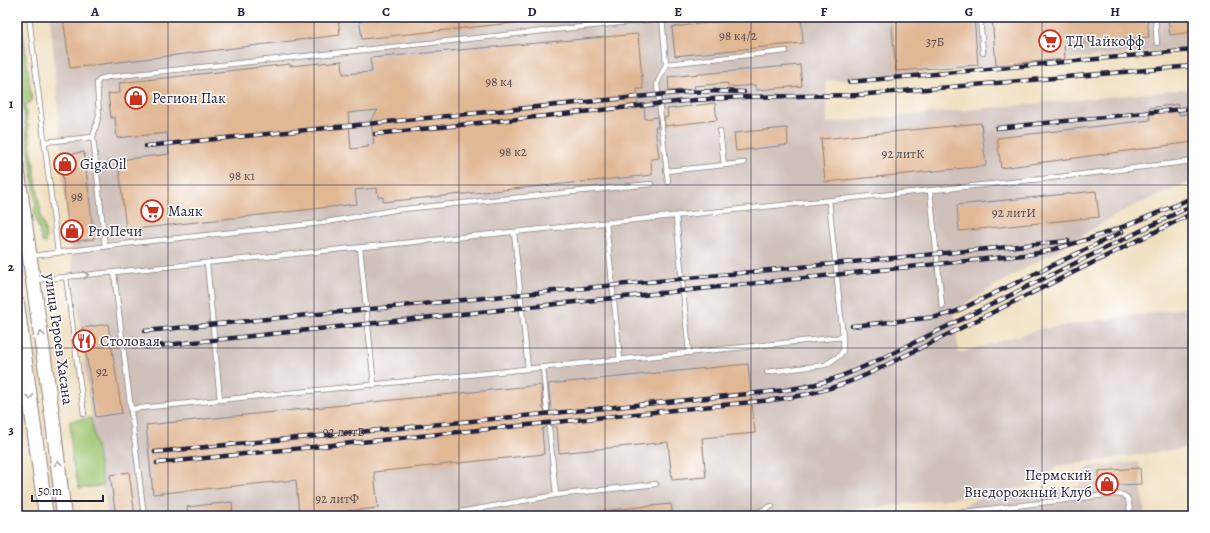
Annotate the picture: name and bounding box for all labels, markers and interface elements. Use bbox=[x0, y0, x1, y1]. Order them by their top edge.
text: A bbox=[90, 3, 100, 20]
text: B bbox=[237, 3, 245, 20]
text: C bbox=[382, 3, 390, 20]
text: D bbox=[527, 3, 537, 20]
text: E bbox=[674, 3, 682, 20]
text: F bbox=[821, 3, 828, 20]
text: G bbox=[965, 3, 973, 20]
text: H bbox=[1110, 3, 1120, 20]
house number: 98 к4/2 bbox=[719, 27, 757, 44]
supermarket icon: ТД Чайкофф bbox=[1037, 28, 1063, 54]
place label: ТД Чайкофф bbox=[1066, 31, 1144, 51]
house number: 37Б bbox=[926, 33, 944, 50]
house number: 98 к4 bbox=[485, 73, 513, 90]
shop icon: Регион Пак bbox=[123, 85, 149, 111]
place label: Регион Пак bbox=[152, 88, 226, 108]
text: 1 bbox=[9, 95, 14, 112]
house number: 98 к2 bbox=[499, 143, 527, 160]
house number: 92 литК bbox=[882, 145, 925, 162]
shop icon: GigaOil bbox=[52, 151, 78, 177]
place label: GigaOil bbox=[80, 154, 127, 174]
house number: 98 к1 bbox=[229, 167, 256, 184]
house number: 98 bbox=[71, 188, 83, 205]
supermarket icon: Маяк bbox=[139, 198, 165, 224]
place label: Маяк bbox=[168, 201, 203, 221]
house number: 92 литИ bbox=[992, 204, 1036, 221]
shop icon: ProПечи bbox=[59, 218, 85, 244]
place label: ProПечи bbox=[88, 221, 143, 241]
text: 2 bbox=[8, 258, 15, 275]
street label: улица Героев Хасана bbox=[40, 271, 78, 406]
one-way arrow bbox=[83, 271, 89, 280]
restaurant icon: Столовая bbox=[71, 328, 97, 354]
one-way arrow bbox=[37, 331, 46, 338]
place label: Столовая bbox=[100, 331, 160, 351]
house number: 92 bbox=[96, 363, 108, 380]
one-way arrow bbox=[25, 394, 34, 400]
text: 3 bbox=[8, 421, 14, 438]
house number: 92 литВ bbox=[323, 423, 365, 440]
one-way arrow bbox=[54, 460, 63, 466]
place label: Пермский Внедорожный Клуб bbox=[964, 465, 1092, 502]
shop icon: Пермский Внедорожный Клуб bbox=[1094, 471, 1120, 497]
scale bar bbox=[32, 477, 103, 503]
text: 50 m bbox=[38, 483, 62, 499]
house number: 92 литФ bbox=[315, 490, 359, 507]

